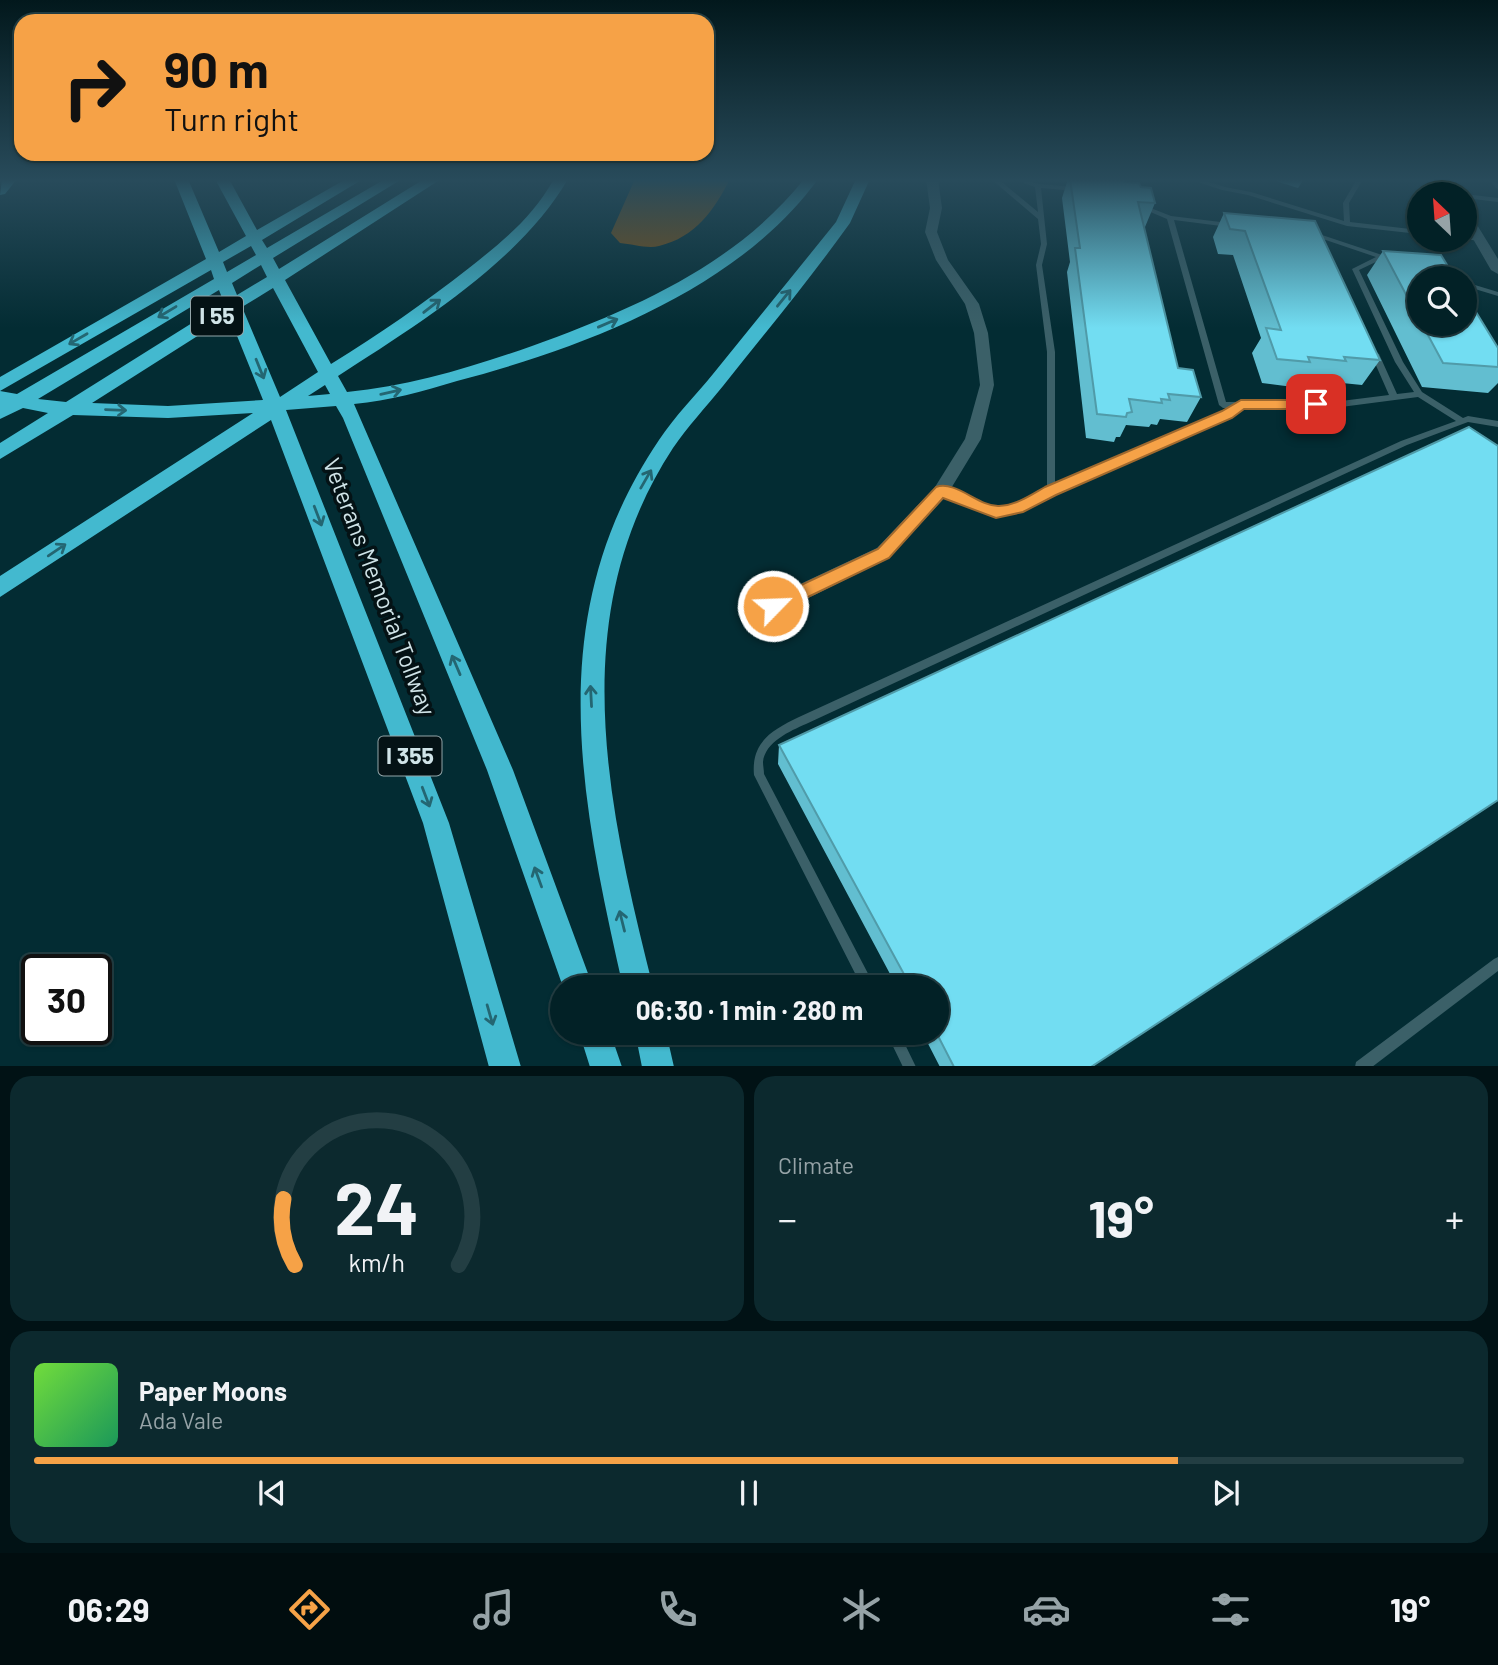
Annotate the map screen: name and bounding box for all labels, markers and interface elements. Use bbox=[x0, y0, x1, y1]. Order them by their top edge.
text: 90 m bbox=[164, 39, 269, 98]
icon: right bbox=[49, 42, 140, 133]
text: Turn right bbox=[164, 99, 299, 137]
north arrow bbox=[1407, 182, 1477, 252]
map controls bbox=[1407, 182, 1477, 336]
button: search bbox=[1407, 266, 1477, 336]
one-way arrow bbox=[776, 289, 791, 307]
road number: I 55 bbox=[191, 296, 243, 336]
one-way arrow bbox=[423, 299, 441, 314]
one-way arrow bbox=[158, 306, 178, 320]
one-way arrow bbox=[596, 316, 618, 329]
one-way arrow bbox=[69, 332, 89, 346]
one-way arrow bbox=[255, 358, 268, 379]
pin bbox=[1286, 374, 1346, 434]
one-way arrow bbox=[380, 385, 402, 398]
icon: arrive bbox=[1297, 385, 1335, 423]
one-way arrow bbox=[104, 404, 127, 417]
street label: Veterans Memorial Tollway bbox=[318, 454, 443, 719]
one-way arrow bbox=[639, 469, 653, 489]
one-way arrow bbox=[313, 505, 326, 527]
one-way arrow bbox=[46, 543, 66, 557]
position arrow bbox=[736, 569, 810, 643]
one-way arrow bbox=[449, 654, 462, 676]
one-way arrow bbox=[584, 685, 597, 708]
road number: I 355 bbox=[378, 736, 442, 776]
one-way arrow bbox=[421, 786, 434, 808]
one-way arrow bbox=[531, 866, 543, 888]
one-way arrow bbox=[615, 910, 628, 933]
speed limit sign: 30 bbox=[21, 954, 112, 1045]
text: 06:30 · 1 min · 280 m bbox=[636, 994, 863, 1025]
one-way arrow bbox=[485, 1004, 498, 1026]
text: Climate bbox=[778, 1151, 854, 1179]
text: 24 bbox=[335, 1162, 419, 1250]
text: 19° bbox=[1088, 1186, 1154, 1248]
text: − bbox=[778, 1195, 797, 1241]
text: + bbox=[1445, 1195, 1464, 1241]
text: km/h bbox=[349, 1246, 405, 1276]
text: Paper Moons bbox=[139, 1375, 287, 1406]
text: Ada Vale bbox=[139, 1406, 223, 1434]
icon: previous bbox=[253, 1474, 291, 1512]
icon: pause bbox=[730, 1474, 768, 1512]
icon: next bbox=[1207, 1474, 1245, 1512]
icon: directions bbox=[285, 1585, 334, 1634]
icon: music bbox=[469, 1585, 518, 1634]
icon: phone bbox=[653, 1585, 702, 1634]
icon: climate bbox=[837, 1585, 886, 1634]
icon: car bbox=[1022, 1585, 1071, 1634]
icon: filters bbox=[1206, 1585, 1255, 1634]
text: 06:29 bbox=[68, 1590, 150, 1628]
text: 19° bbox=[1390, 1590, 1430, 1628]

